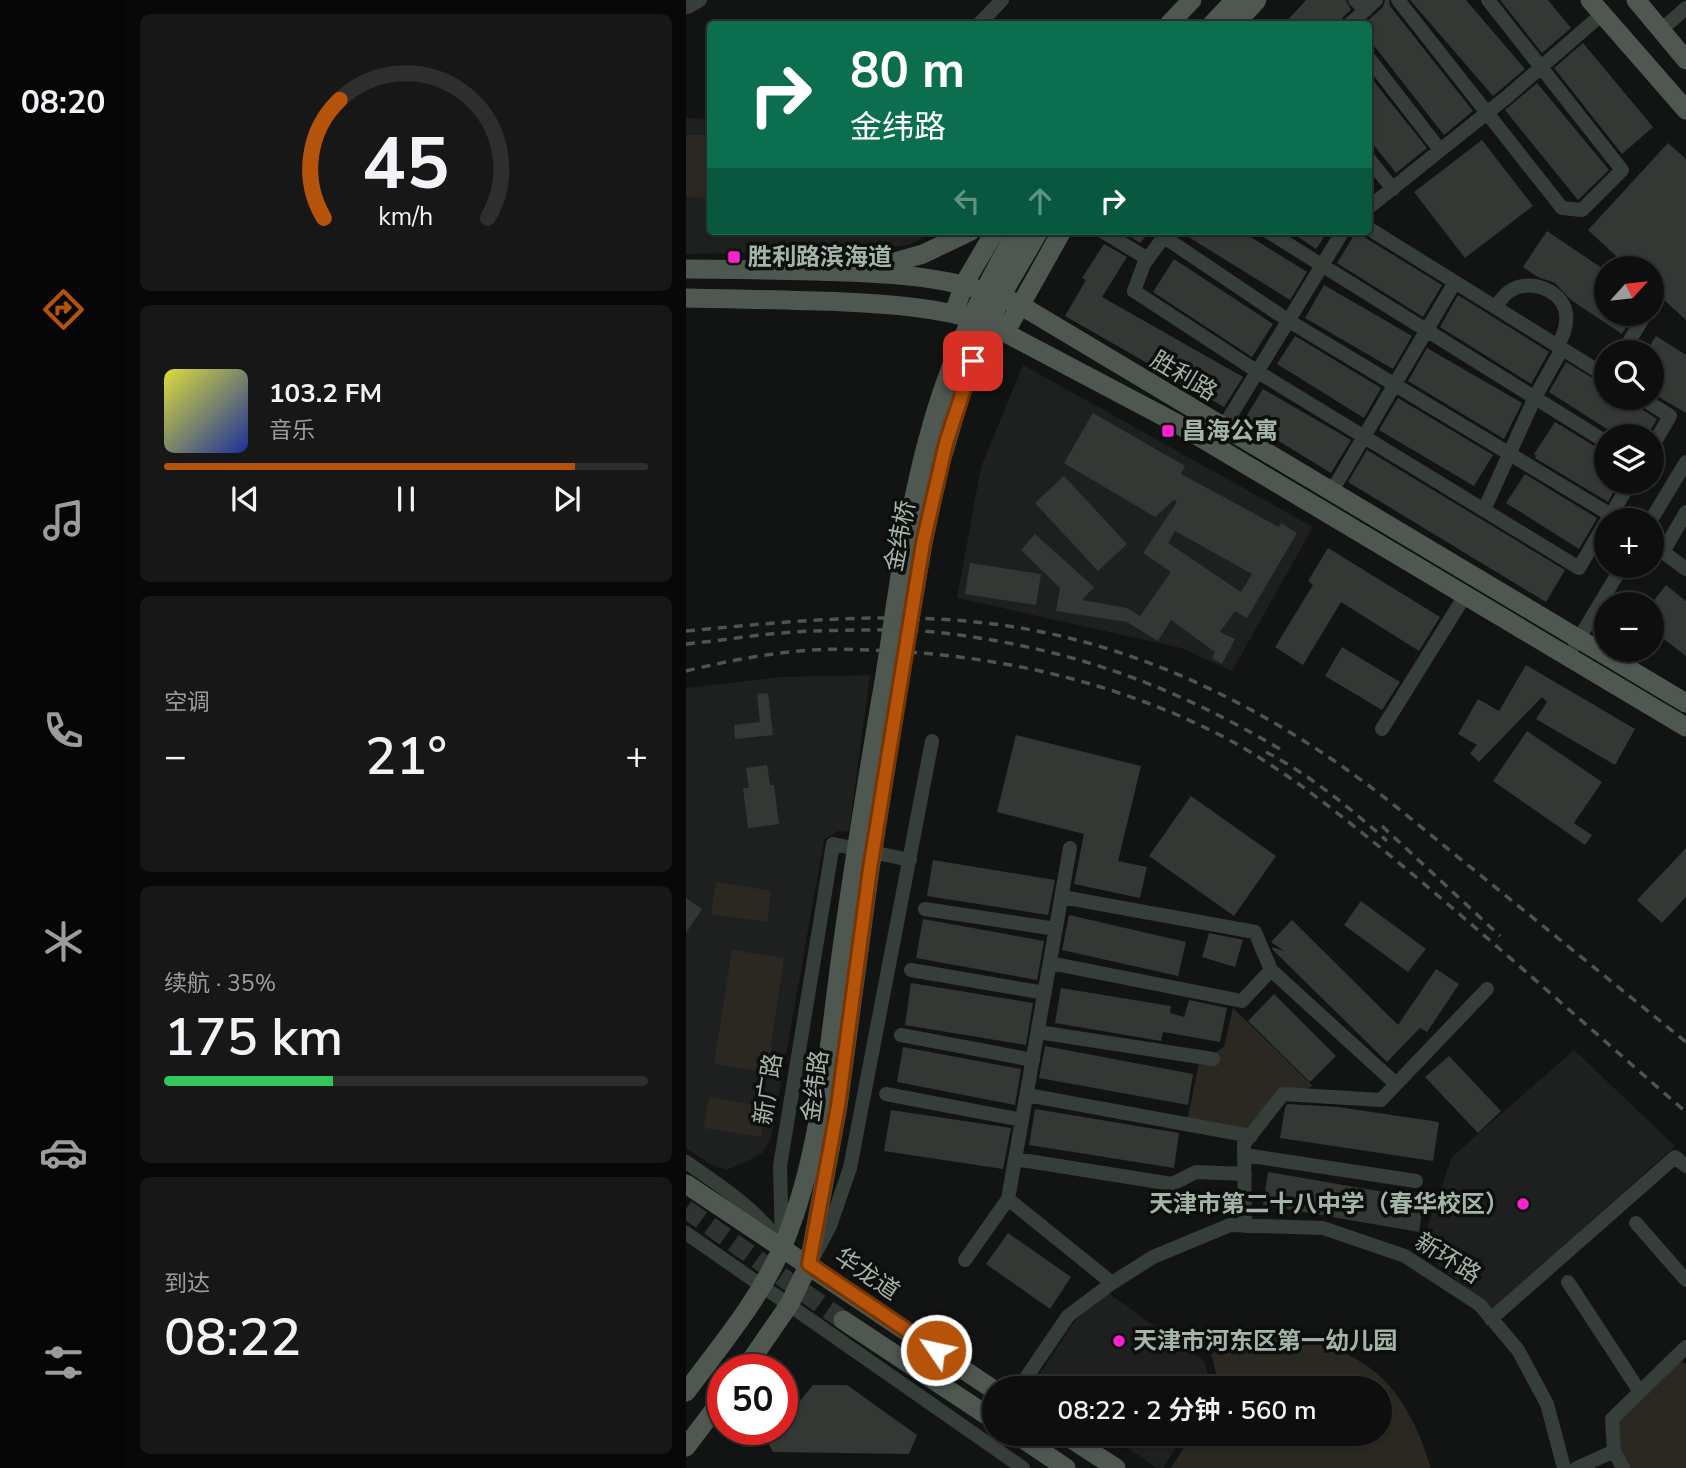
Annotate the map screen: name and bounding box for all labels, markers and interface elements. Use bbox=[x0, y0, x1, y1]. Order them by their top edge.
text: 80 m bbox=[850, 37, 965, 104]
icon: right bbox=[735, 49, 826, 140]
text: 08:20 bbox=[21, 81, 105, 124]
text: 金纬路 bbox=[850, 106, 946, 149]
text: 45 bbox=[362, 115, 450, 215]
icon: left bbox=[948, 182, 986, 220]
icon: ahead bbox=[1021, 182, 1059, 220]
icon: right bbox=[1094, 182, 1132, 220]
text: km/h bbox=[378, 200, 434, 234]
place label: 胜利路滨海道 bbox=[748, 241, 892, 273]
marker: 胜利路滨海道 bbox=[726, 249, 742, 265]
north arrow bbox=[1594, 256, 1664, 326]
map controls bbox=[1594, 256, 1664, 662]
icon: directions bbox=[39, 285, 88, 334]
pin bbox=[943, 331, 1003, 391]
button: search bbox=[1594, 340, 1664, 410]
icon: arrive bbox=[954, 342, 992, 380]
street label: 胜利路 bbox=[1145, 344, 1223, 408]
text: 103.2 FM bbox=[269, 376, 382, 411]
text: 音乐 bbox=[269, 415, 315, 446]
place label: 昌海公寓 bbox=[1182, 415, 1278, 447]
marker: 昌海公寓 bbox=[1160, 423, 1176, 439]
button: layers bbox=[1594, 424, 1664, 494]
icon: previous bbox=[226, 480, 264, 518]
icon: pause bbox=[387, 480, 425, 518]
icon: next bbox=[548, 480, 586, 518]
icon: music bbox=[39, 496, 88, 545]
street label: 金纬桥 bbox=[877, 498, 923, 574]
button: + bbox=[1594, 508, 1664, 578]
button: − bbox=[1594, 592, 1664, 662]
text: 空调 bbox=[164, 687, 210, 718]
icon: phone bbox=[39, 706, 88, 755]
text: 21° bbox=[365, 721, 447, 792]
text: − bbox=[164, 731, 187, 782]
text: + bbox=[625, 731, 648, 782]
icon: climate bbox=[39, 917, 88, 966]
text: 续航 · 35% bbox=[164, 968, 276, 999]
text: 175 km bbox=[164, 1002, 343, 1073]
street label: 金纬路 bbox=[794, 1048, 836, 1124]
street label: 新广路 bbox=[747, 1051, 789, 1127]
icon: car bbox=[39, 1128, 88, 1177]
place label: 天津市第二十八中学（春华校区） bbox=[1149, 1188, 1509, 1220]
marker: 天津市第二十八中学（春华校区） bbox=[1515, 1196, 1531, 1212]
street label: 新环路 bbox=[1409, 1225, 1487, 1291]
street label: 华龙道 bbox=[828, 1241, 906, 1307]
text: 到达 bbox=[164, 1268, 210, 1299]
text: 08:22 bbox=[164, 1302, 301, 1373]
position arrow bbox=[899, 1313, 973, 1387]
place label: 天津市河东区第一幼儿园 bbox=[1133, 1325, 1397, 1357]
marker: 天津市河东区第一幼儿园 bbox=[1111, 1333, 1127, 1349]
icon: filters bbox=[39, 1338, 88, 1387]
speed limit sign: 50 bbox=[707, 1354, 798, 1445]
text: 08:22 · 2 分钟 · 560 m bbox=[1058, 1393, 1316, 1428]

